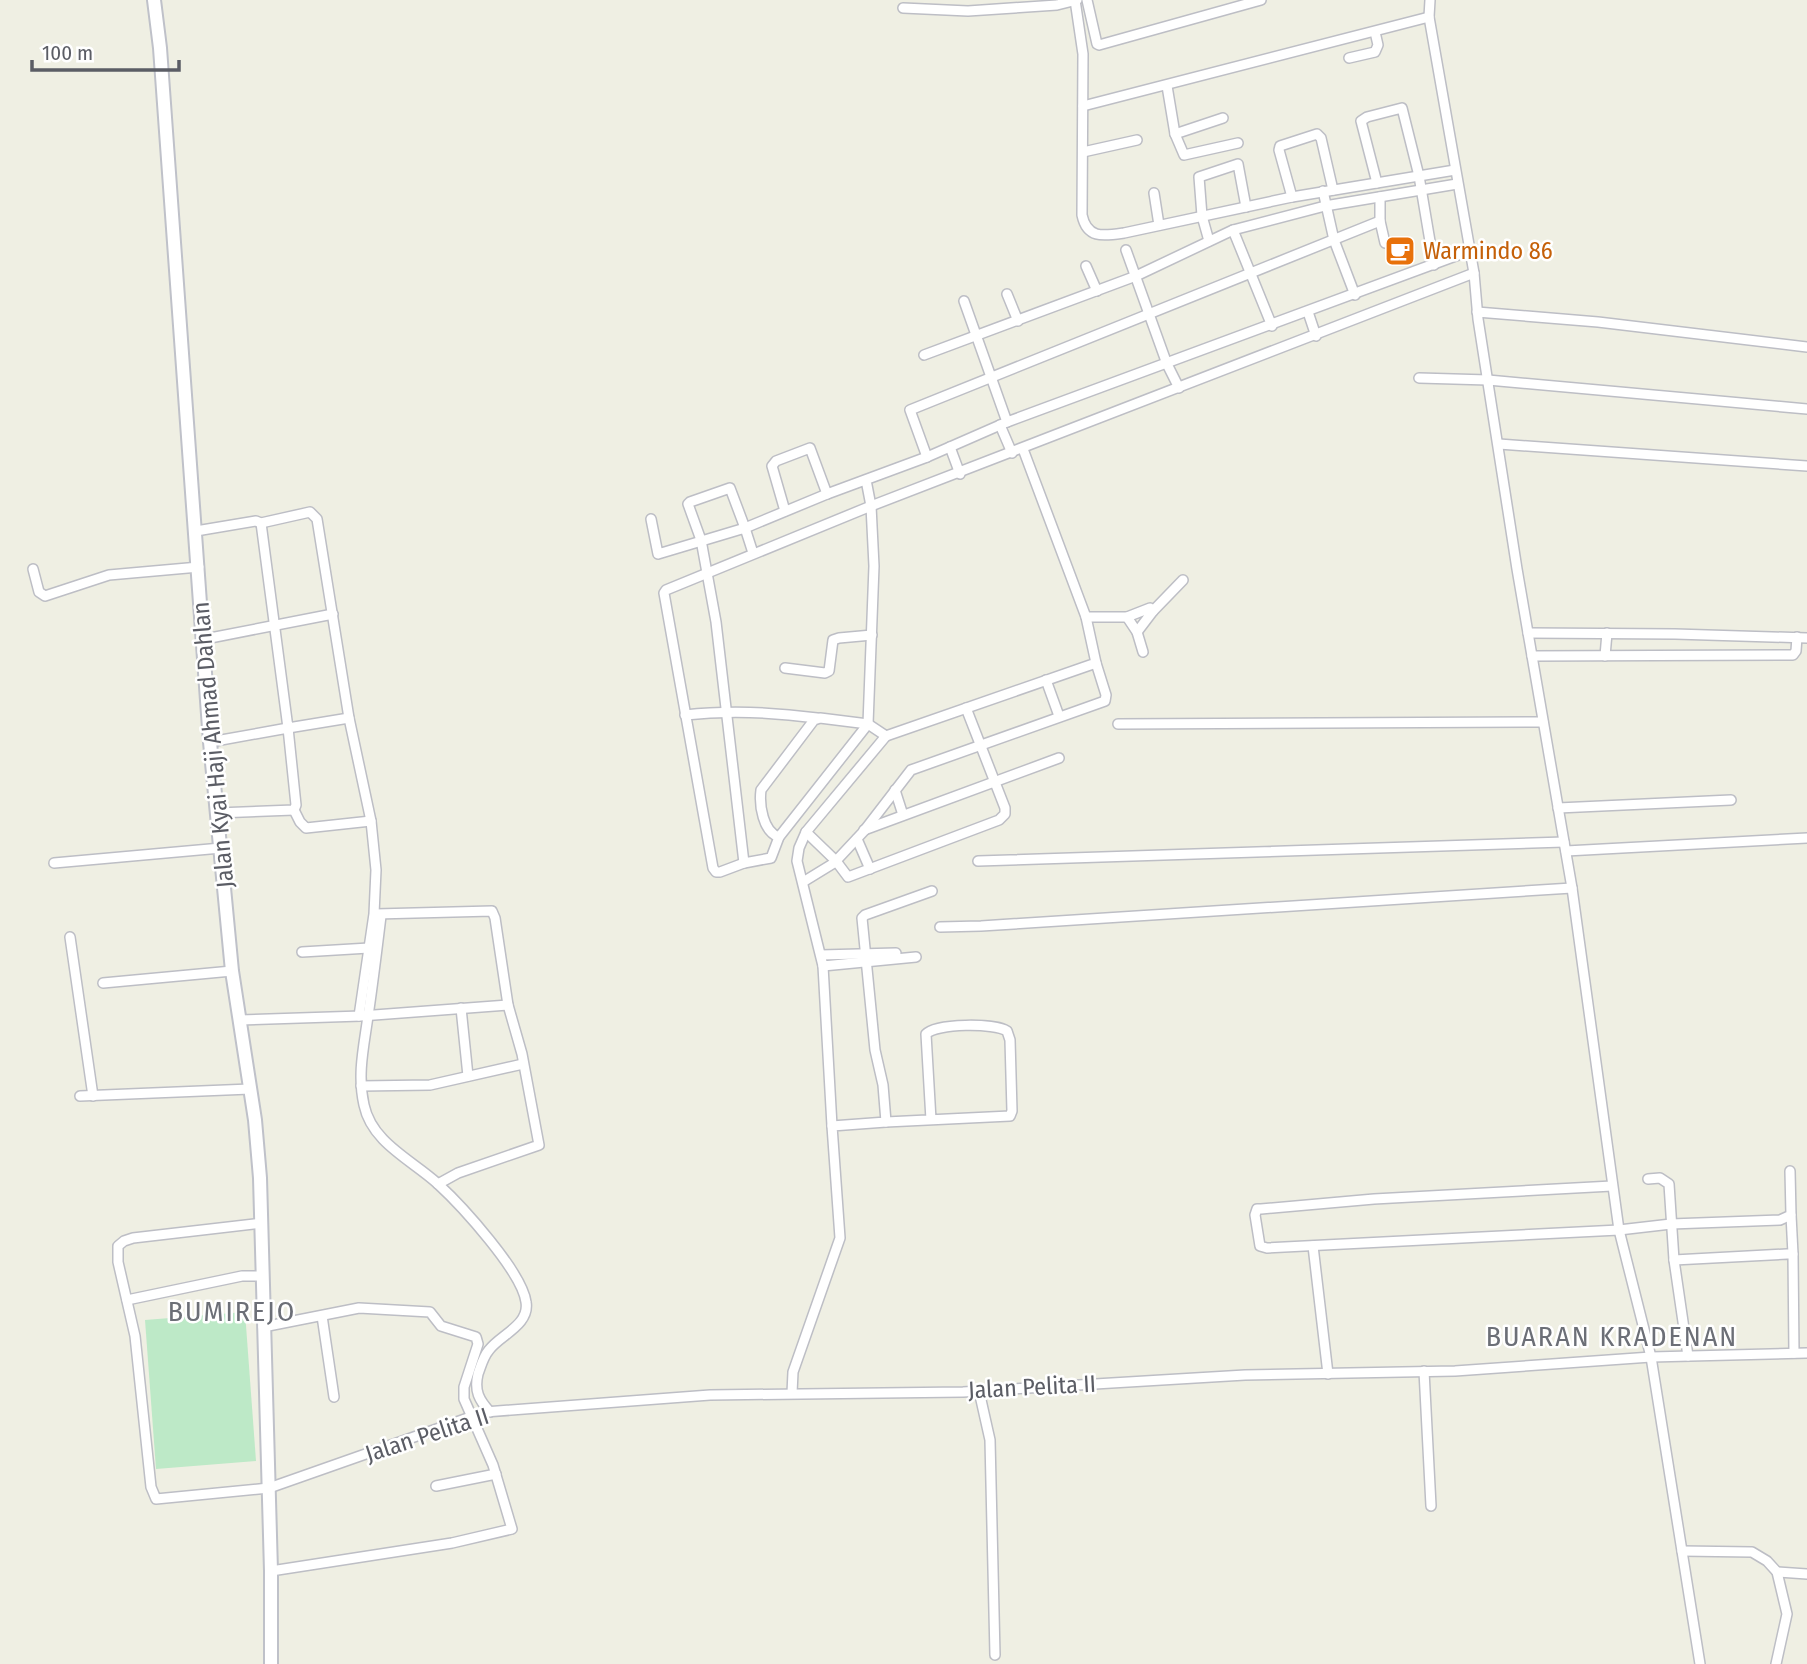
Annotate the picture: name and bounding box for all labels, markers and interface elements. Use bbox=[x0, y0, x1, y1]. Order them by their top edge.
scale bar bbox=[32, 28, 178, 72]
text: 100 m bbox=[42, 40, 93, 66]
cafe icon: Warmindo 86 bbox=[1383, 234, 1417, 268]
place label: Warmindo 86 bbox=[1423, 237, 1553, 265]
street label: Jalan Kyai Haji Ahmad Dahlan bbox=[187, 601, 239, 889]
district label: BUMIREJO bbox=[168, 1295, 296, 1328]
district label: BUARAN KRADENAN bbox=[1486, 1320, 1738, 1353]
street label: Jalan Pelita II bbox=[967, 1370, 1097, 1404]
street label: Jalan Pelita II bbox=[362, 1402, 492, 1468]

